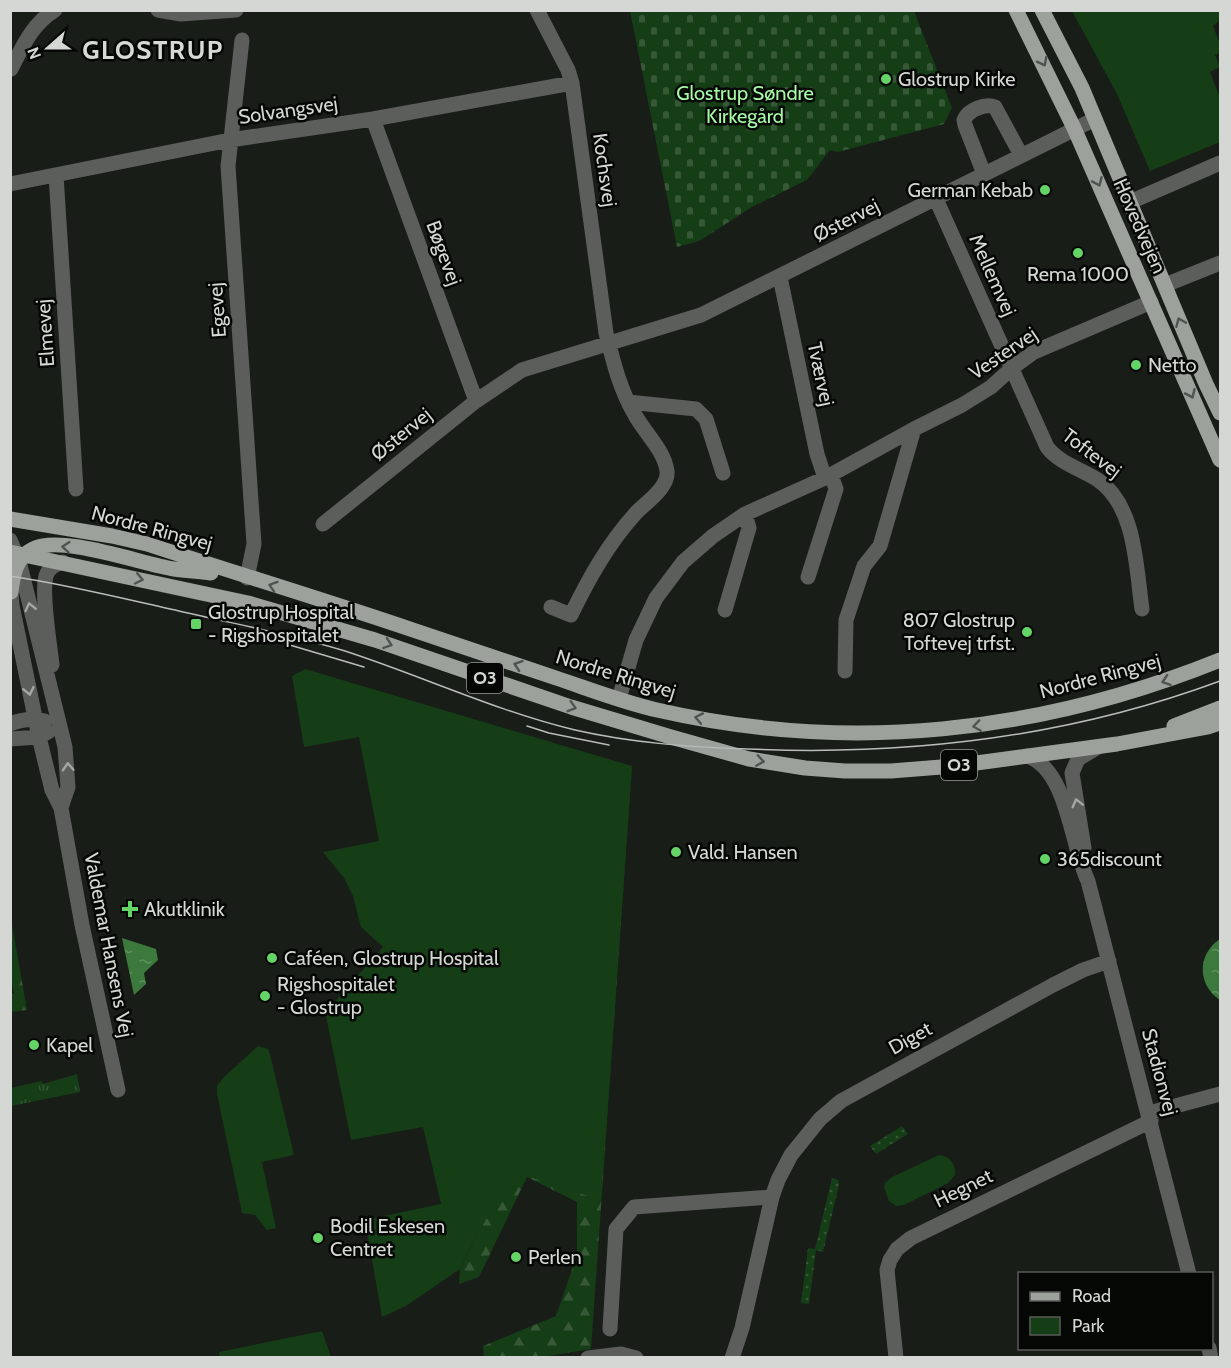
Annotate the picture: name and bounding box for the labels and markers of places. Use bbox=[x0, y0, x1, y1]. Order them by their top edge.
place label: Glostrup Kirke bbox=[898, 67, 1016, 91]
marker: Glostrup Kirke bbox=[879, 72, 893, 86]
place label: German Kebab bbox=[908, 178, 1033, 202]
marker: German Kebab bbox=[1038, 183, 1052, 197]
marker: Rema 1000 bbox=[1071, 246, 1085, 260]
place label: Rema 1000 bbox=[1027, 262, 1129, 286]
place label: Netto bbox=[1148, 353, 1196, 377]
marker: Netto bbox=[1129, 358, 1143, 372]
place label: Glostrup Hospital - Rigshospitalet bbox=[208, 600, 354, 647]
place label: 807 Glostrup Toftevej trfst. bbox=[903, 608, 1015, 655]
marker: Glostrup Hospital - Rigshospitalet bbox=[189, 617, 203, 631]
marker: 807 Glostrup Toftevej trfst. bbox=[1020, 625, 1034, 639]
place label: Vald. Hansen bbox=[688, 840, 798, 864]
marker: Vald. Hansen bbox=[669, 845, 683, 859]
place label: 365discount bbox=[1057, 847, 1162, 871]
marker: 365discount bbox=[1038, 852, 1052, 866]
place label: Akutklinik bbox=[144, 897, 225, 921]
marker: Akutklinik bbox=[121, 900, 139, 918]
place label: Caféen, Glostrup Hospital bbox=[284, 946, 499, 970]
marker: Caféen, Glostrup Hospital bbox=[265, 951, 279, 965]
place label: Rigshospitalet - Glostrup bbox=[277, 972, 395, 1019]
marker: Rigshospitalet - Glostrup bbox=[258, 989, 272, 1003]
place label: Kapel bbox=[46, 1033, 93, 1057]
marker: Kapel bbox=[27, 1038, 41, 1052]
place label: Bodil Eskesen Centret bbox=[330, 1214, 445, 1261]
marker: Bodil Eskesen Centret bbox=[311, 1231, 325, 1245]
place label: Perlen bbox=[528, 1245, 582, 1269]
marker: Perlen bbox=[509, 1250, 523, 1264]

